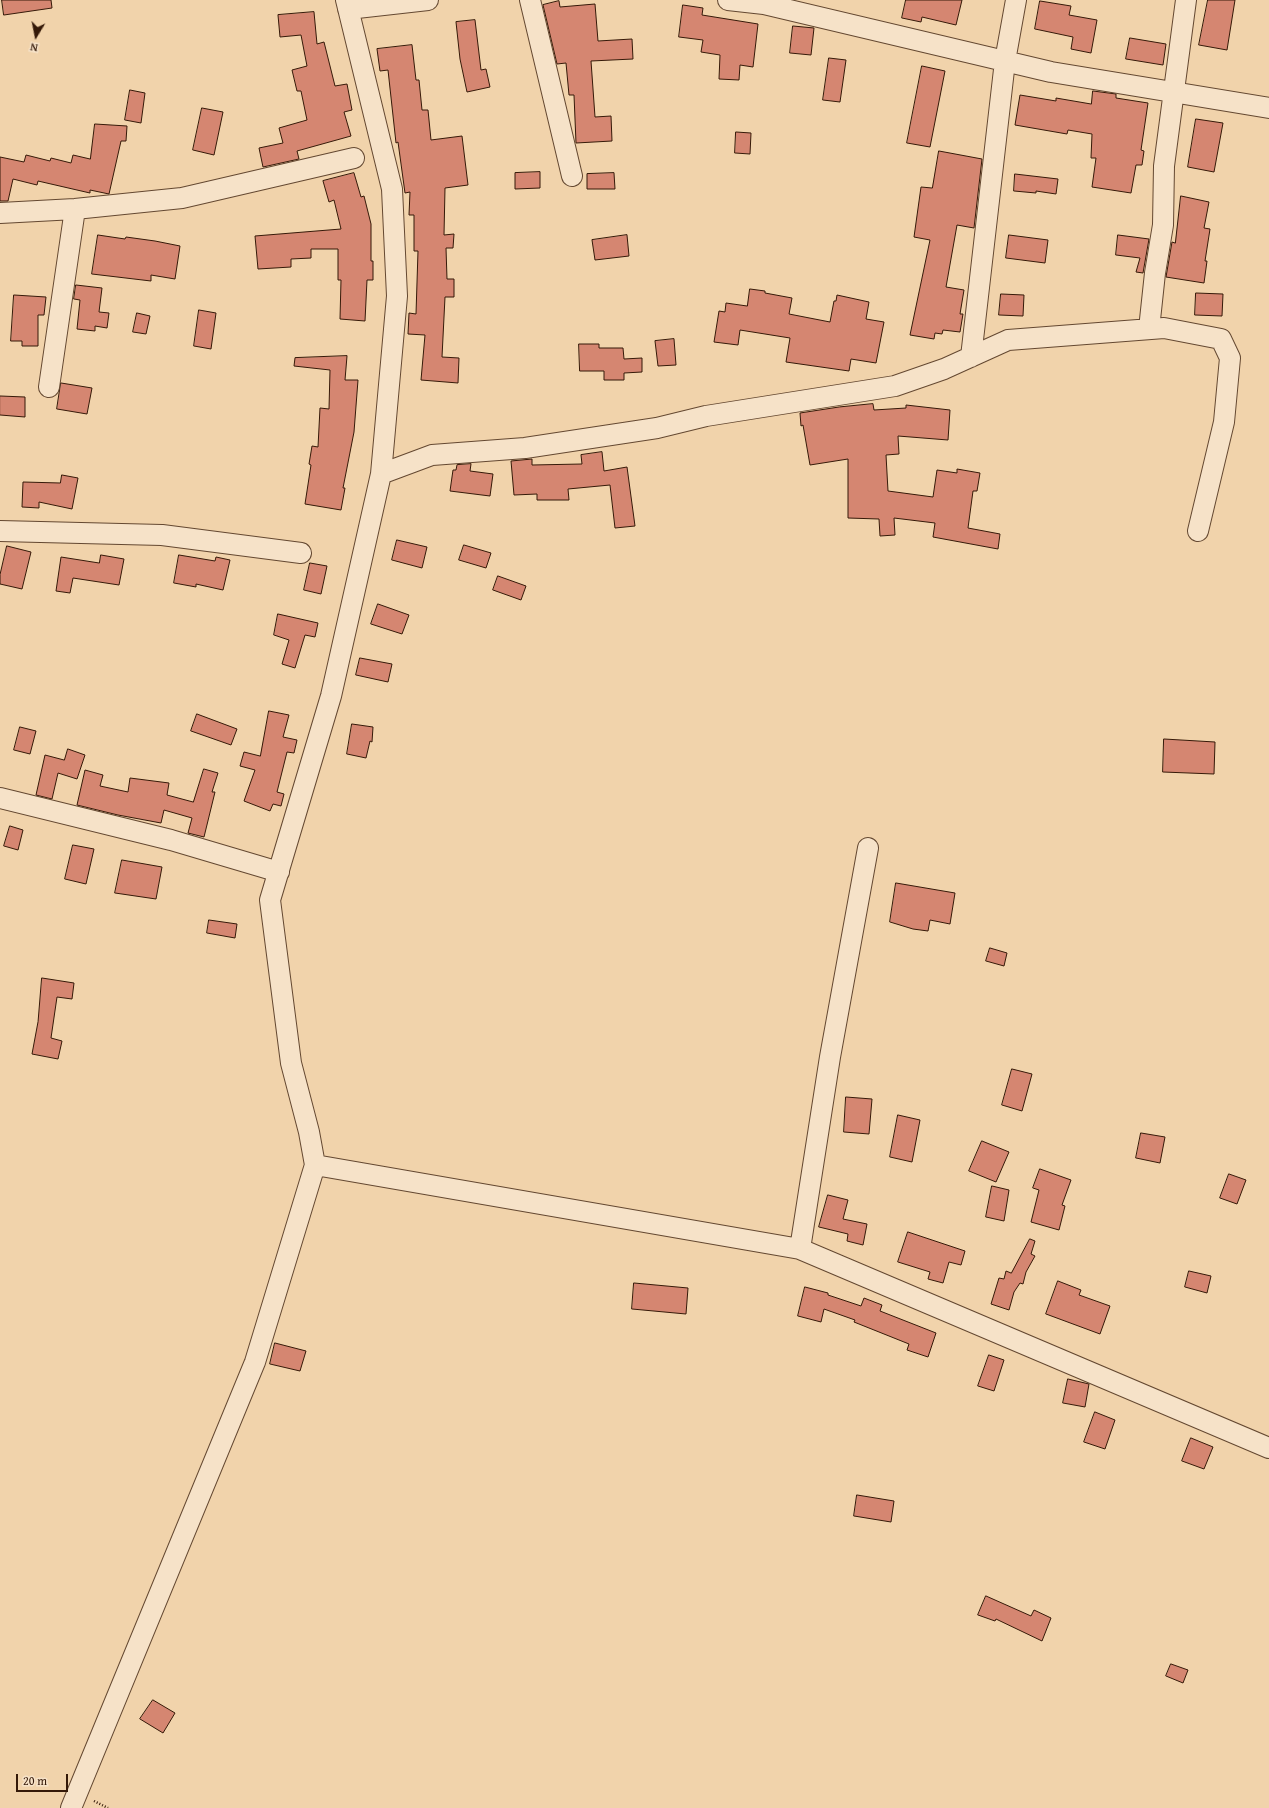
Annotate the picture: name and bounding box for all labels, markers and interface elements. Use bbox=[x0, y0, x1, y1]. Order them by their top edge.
north arrow bbox=[16, 16, 56, 56]
text: N bbox=[29, 39, 39, 56]
scale bar bbox=[18, 1766, 70, 1792]
text: 20 m bbox=[23, 1772, 47, 1789]

